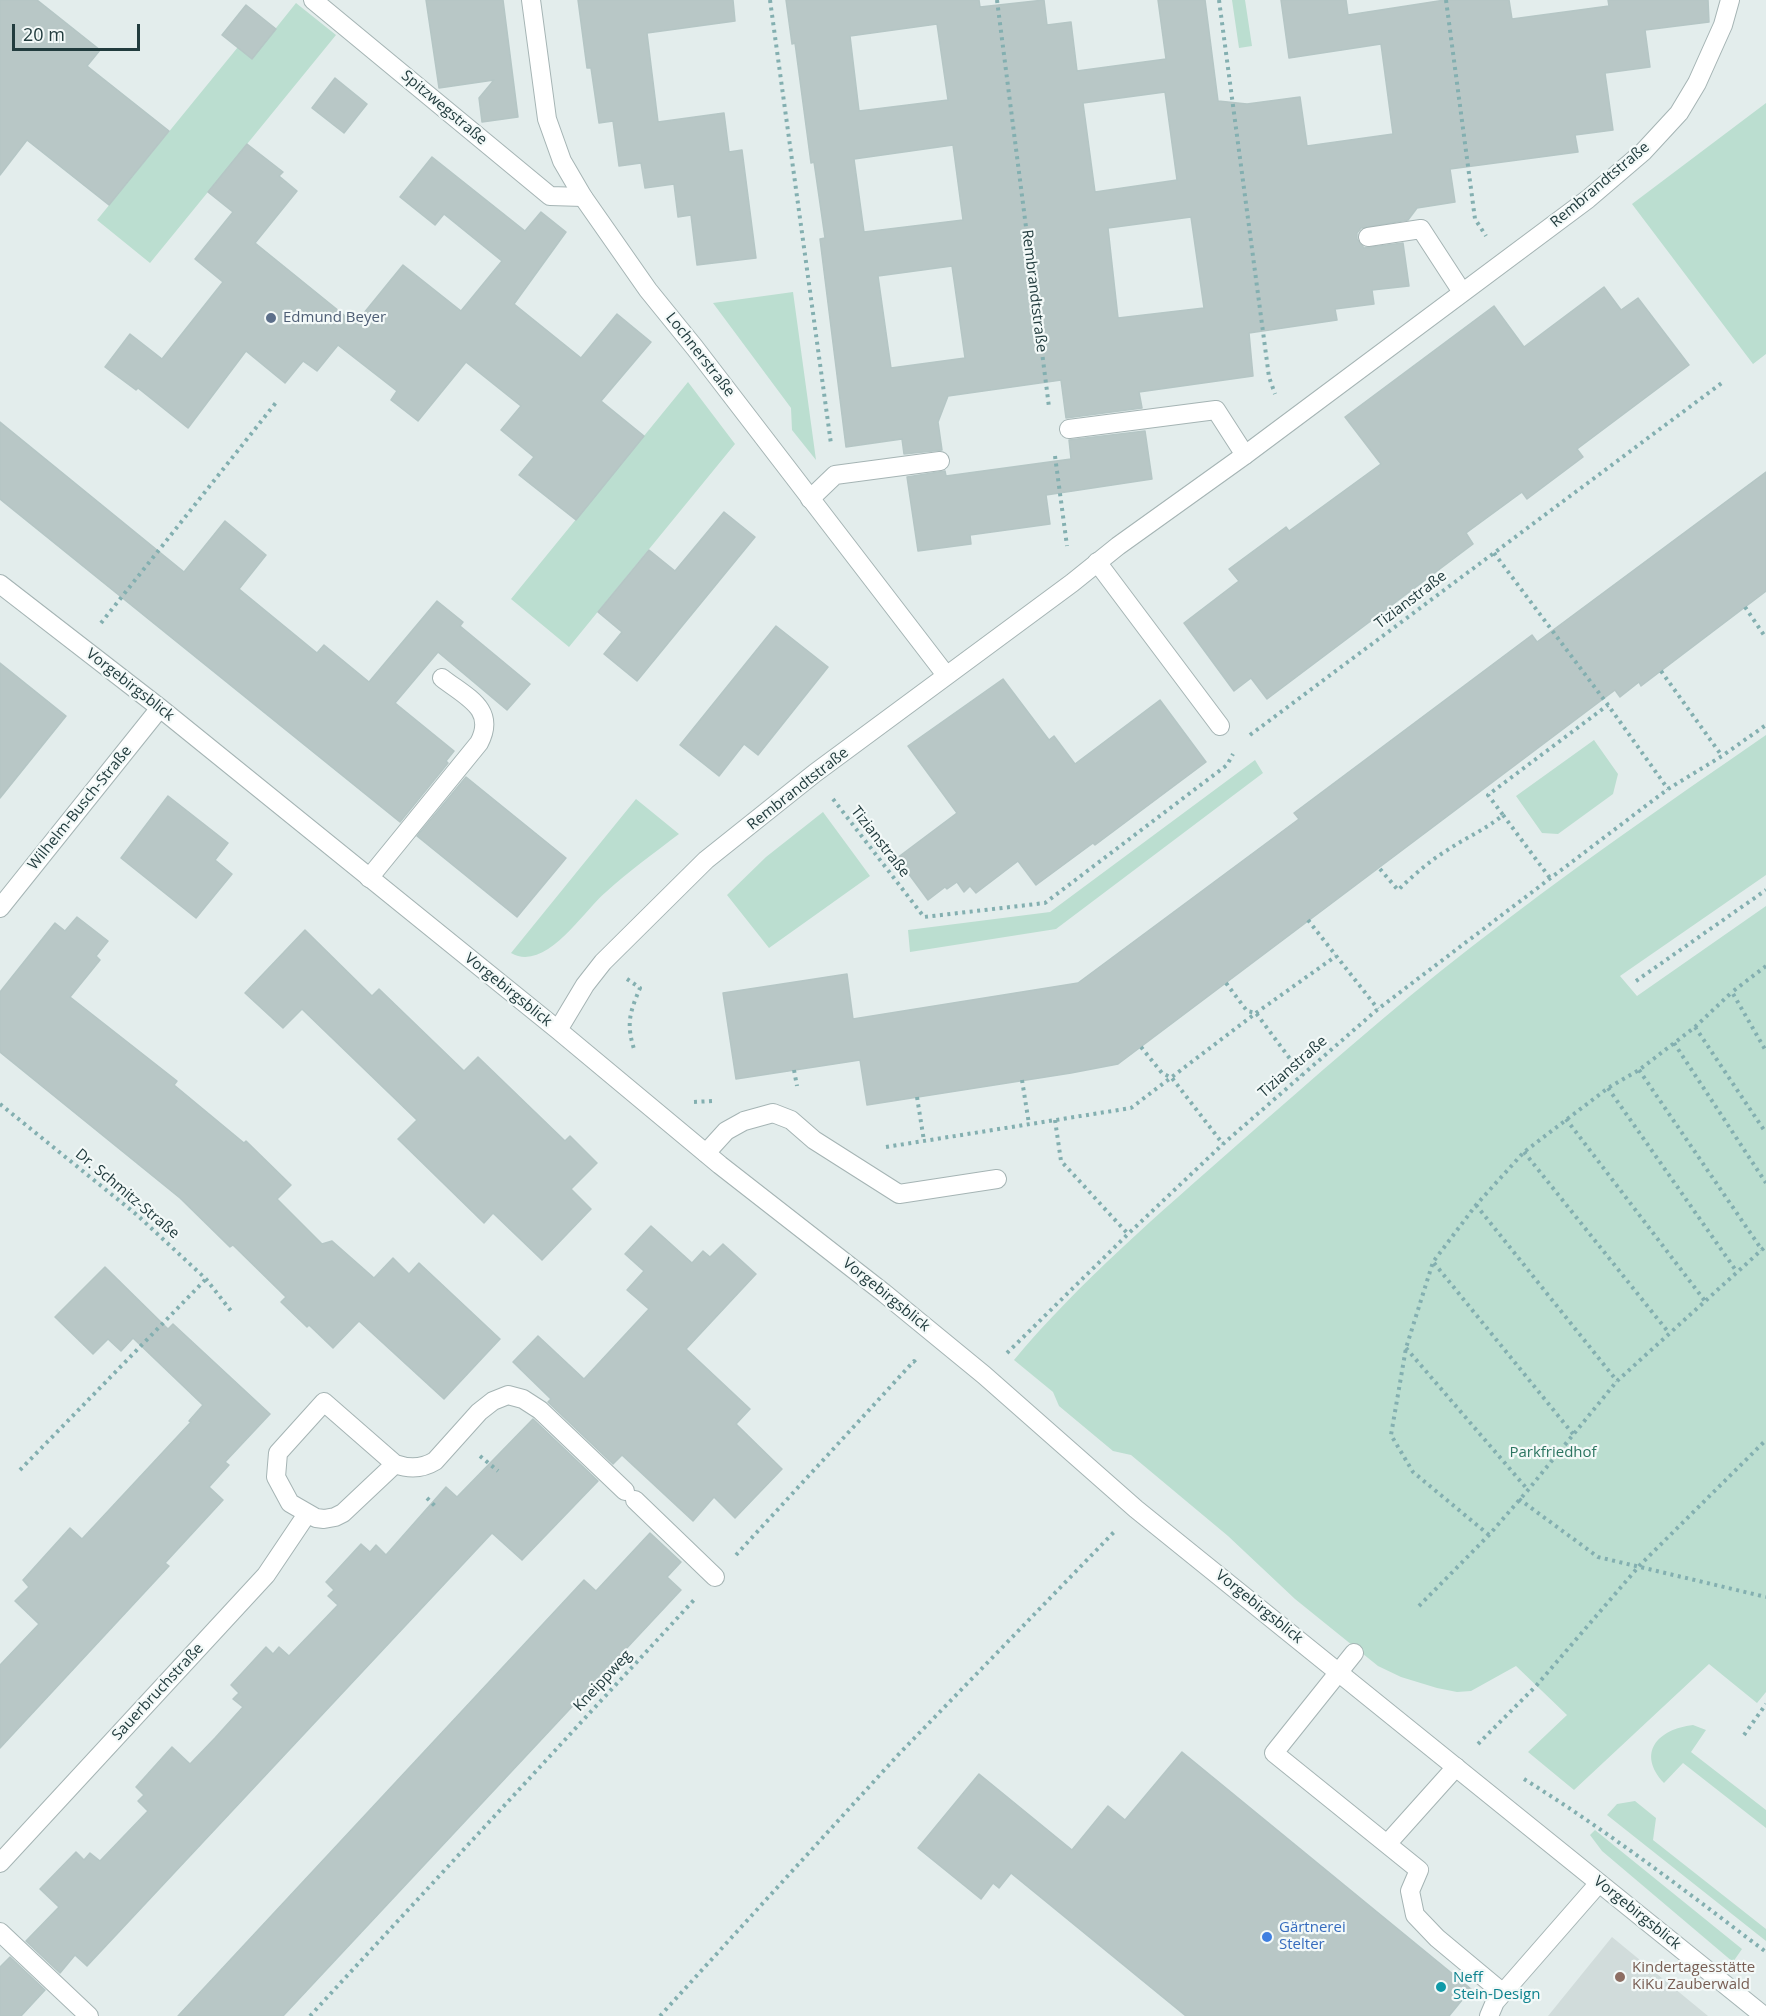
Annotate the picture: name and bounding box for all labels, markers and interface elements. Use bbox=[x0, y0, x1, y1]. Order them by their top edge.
scale bar bbox=[15, 12, 142, 50]
text: 20 m bbox=[23, 22, 65, 46]
street label: Spitzwegstraße bbox=[397, 67, 491, 149]
street label: Rembrandtstraße bbox=[1547, 138, 1653, 232]
street label: Rembrandtstraße bbox=[1018, 229, 1050, 353]
place label: Edmund Beyer bbox=[283, 309, 386, 327]
street label: Lochnerstraße bbox=[662, 309, 738, 401]
marker: Edmund Beyer bbox=[264, 311, 278, 325]
street label: Tizianstraße bbox=[1372, 567, 1450, 633]
street label: Vorgebirgsblick bbox=[82, 645, 178, 725]
street label: Wilhelm-Busch-Straße bbox=[24, 742, 136, 874]
street label: Rembrandtstraße bbox=[744, 744, 852, 834]
street label: Tizianstraße bbox=[847, 803, 913, 881]
street label: Vorgebirgsblick bbox=[461, 949, 555, 1031]
street label: Tizianstraße bbox=[1255, 1032, 1331, 1102]
street label: Dr. Schmitz-Straße bbox=[71, 1145, 183, 1243]
street label: Vorgebirgsblick bbox=[839, 1254, 933, 1336]
park label: Parkfriedhof bbox=[1509, 1444, 1597, 1462]
street label: Vorgebirgsblick bbox=[1212, 1566, 1306, 1648]
street label: Sauerbruchstraße bbox=[108, 1640, 208, 1744]
street label: Kneippweg bbox=[570, 1647, 636, 1715]
street label: Vorgebirgsblick bbox=[1590, 1872, 1684, 1954]
place label: Gärtnerei Stelter bbox=[1279, 1919, 1346, 1954]
marker: Gärtnerei Stelter bbox=[1260, 1930, 1274, 1944]
place label: Kindertagesstätte KiKu Zauberwald bbox=[1632, 1959, 1755, 1994]
place label: Neff Stein-Design bbox=[1453, 1969, 1540, 2004]
marker: Kindertagesstätte KiKu Zauberwald bbox=[1613, 1970, 1627, 1984]
marker: Neff Stein-Design bbox=[1434, 1980, 1448, 1994]

